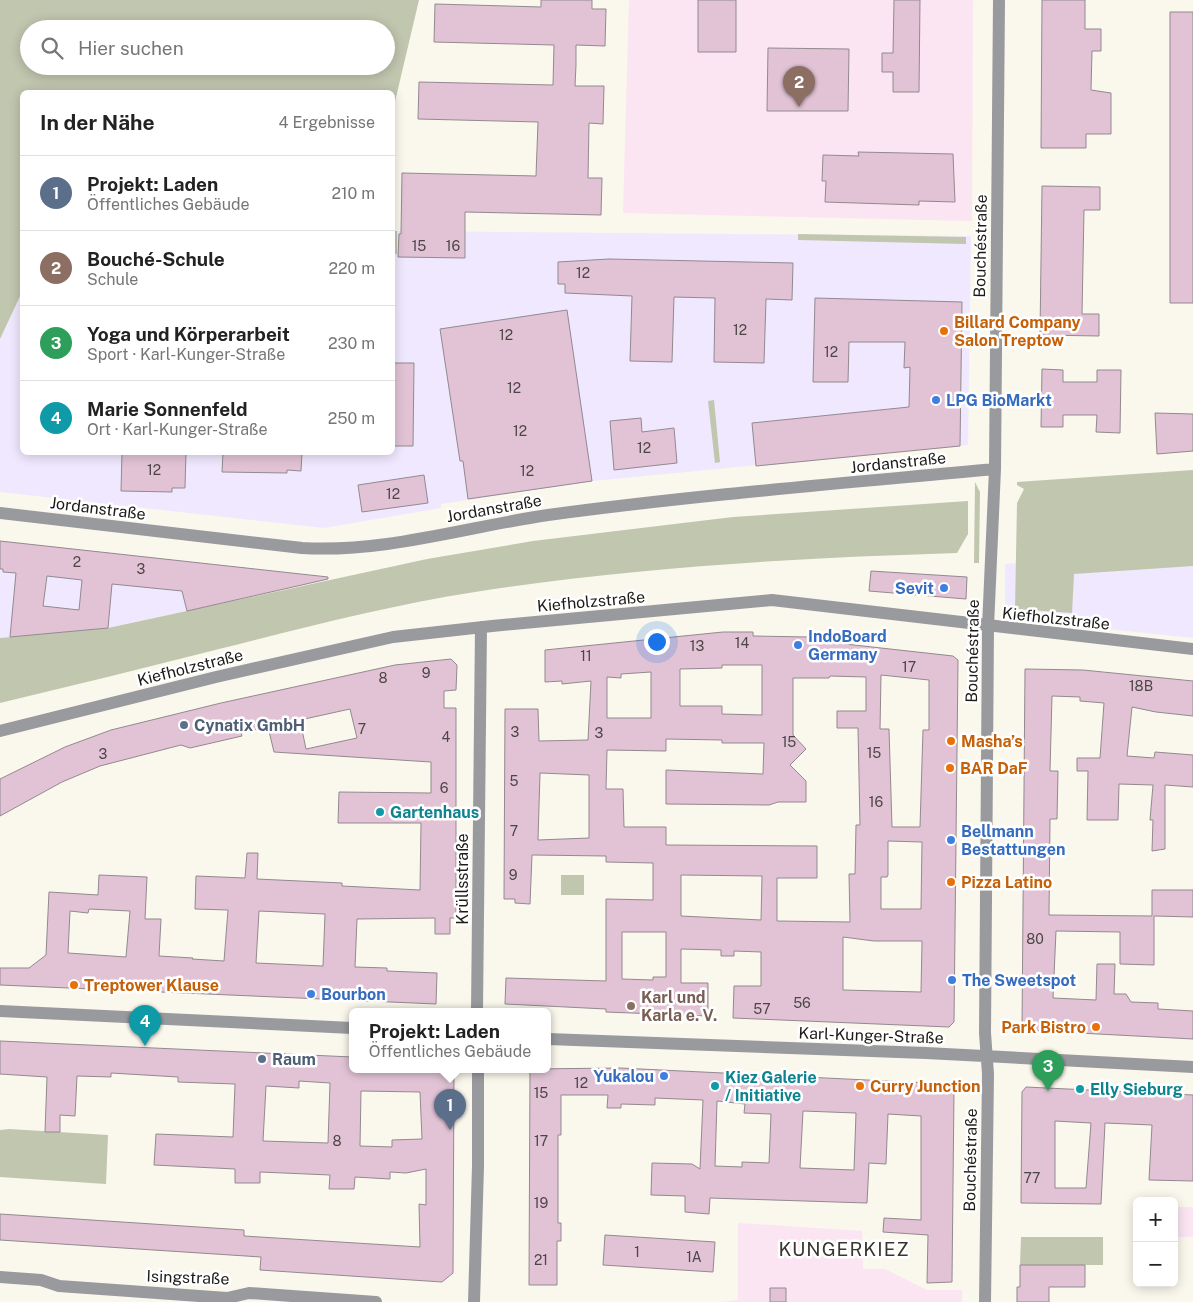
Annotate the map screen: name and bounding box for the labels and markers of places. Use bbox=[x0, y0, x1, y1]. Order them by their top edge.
pin: 2 bbox=[783, 66, 815, 107]
place label: Billard Company Salon Treptow bbox=[954, 313, 1080, 350]
marker: Billard Company Salon Treptow bbox=[938, 325, 950, 337]
place label: LPG BioMarkt bbox=[946, 391, 1052, 410]
marker: LPG BioMarkt bbox=[930, 394, 942, 406]
place label: Sevit bbox=[895, 579, 934, 598]
marker: Sevit bbox=[938, 582, 950, 594]
place label: IndoBoard Germany bbox=[808, 627, 887, 664]
marker: IndoBoard Germany bbox=[792, 639, 804, 651]
place label: Cynatix GmbH bbox=[194, 716, 305, 735]
marker: Cynatix GmbH bbox=[178, 719, 190, 731]
place label: Masha’s bbox=[961, 732, 1023, 751]
marker: Masha’s bbox=[945, 735, 957, 747]
place label: BAR DaF bbox=[960, 759, 1028, 778]
marker: BAR DaF bbox=[944, 762, 956, 774]
place label: Gartenhaus bbox=[390, 803, 479, 822]
marker: Gartenhaus bbox=[374, 806, 386, 818]
place label: Bellmann Bestattungen bbox=[961, 822, 1065, 859]
marker: Bellmann Bestattungen bbox=[945, 834, 957, 846]
place label: Pizza Latino bbox=[961, 873, 1052, 892]
marker: Pizza Latino bbox=[945, 876, 957, 888]
place label: The Sweetspot bbox=[962, 971, 1076, 990]
marker: The Sweetspot bbox=[946, 974, 958, 986]
place label: Treptower Klause bbox=[84, 976, 219, 995]
marker: Treptower Klause bbox=[68, 979, 80, 991]
place label: Bourbon bbox=[321, 985, 386, 1004]
marker: Bourbon bbox=[305, 988, 317, 1000]
place label: Karl und Karla e. V. bbox=[641, 988, 717, 1025]
marker: Karl und Karla e. V. bbox=[625, 1000, 637, 1012]
pin: 4 bbox=[129, 1005, 161, 1046]
place label: Park Bistro bbox=[1001, 1018, 1086, 1037]
marker: Park Bistro bbox=[1090, 1021, 1102, 1033]
place label: Raum bbox=[272, 1050, 316, 1069]
pin: 3 bbox=[1032, 1050, 1064, 1091]
marker: Raum bbox=[256, 1053, 268, 1065]
place label: Yukalou bbox=[593, 1067, 654, 1086]
place label: Kiez Galerie / Initiative bbox=[725, 1068, 817, 1105]
marker: Yukalou bbox=[658, 1070, 670, 1082]
place label: Curry Junction bbox=[870, 1077, 981, 1096]
marker: Kiez Galerie / Initiative bbox=[709, 1080, 721, 1092]
marker: Curry Junction bbox=[854, 1080, 866, 1092]
place label: Elly Sieburg bbox=[1090, 1080, 1183, 1099]
marker: Elly Sieburg bbox=[1074, 1083, 1086, 1095]
pin: 1 bbox=[434, 1089, 466, 1130]

